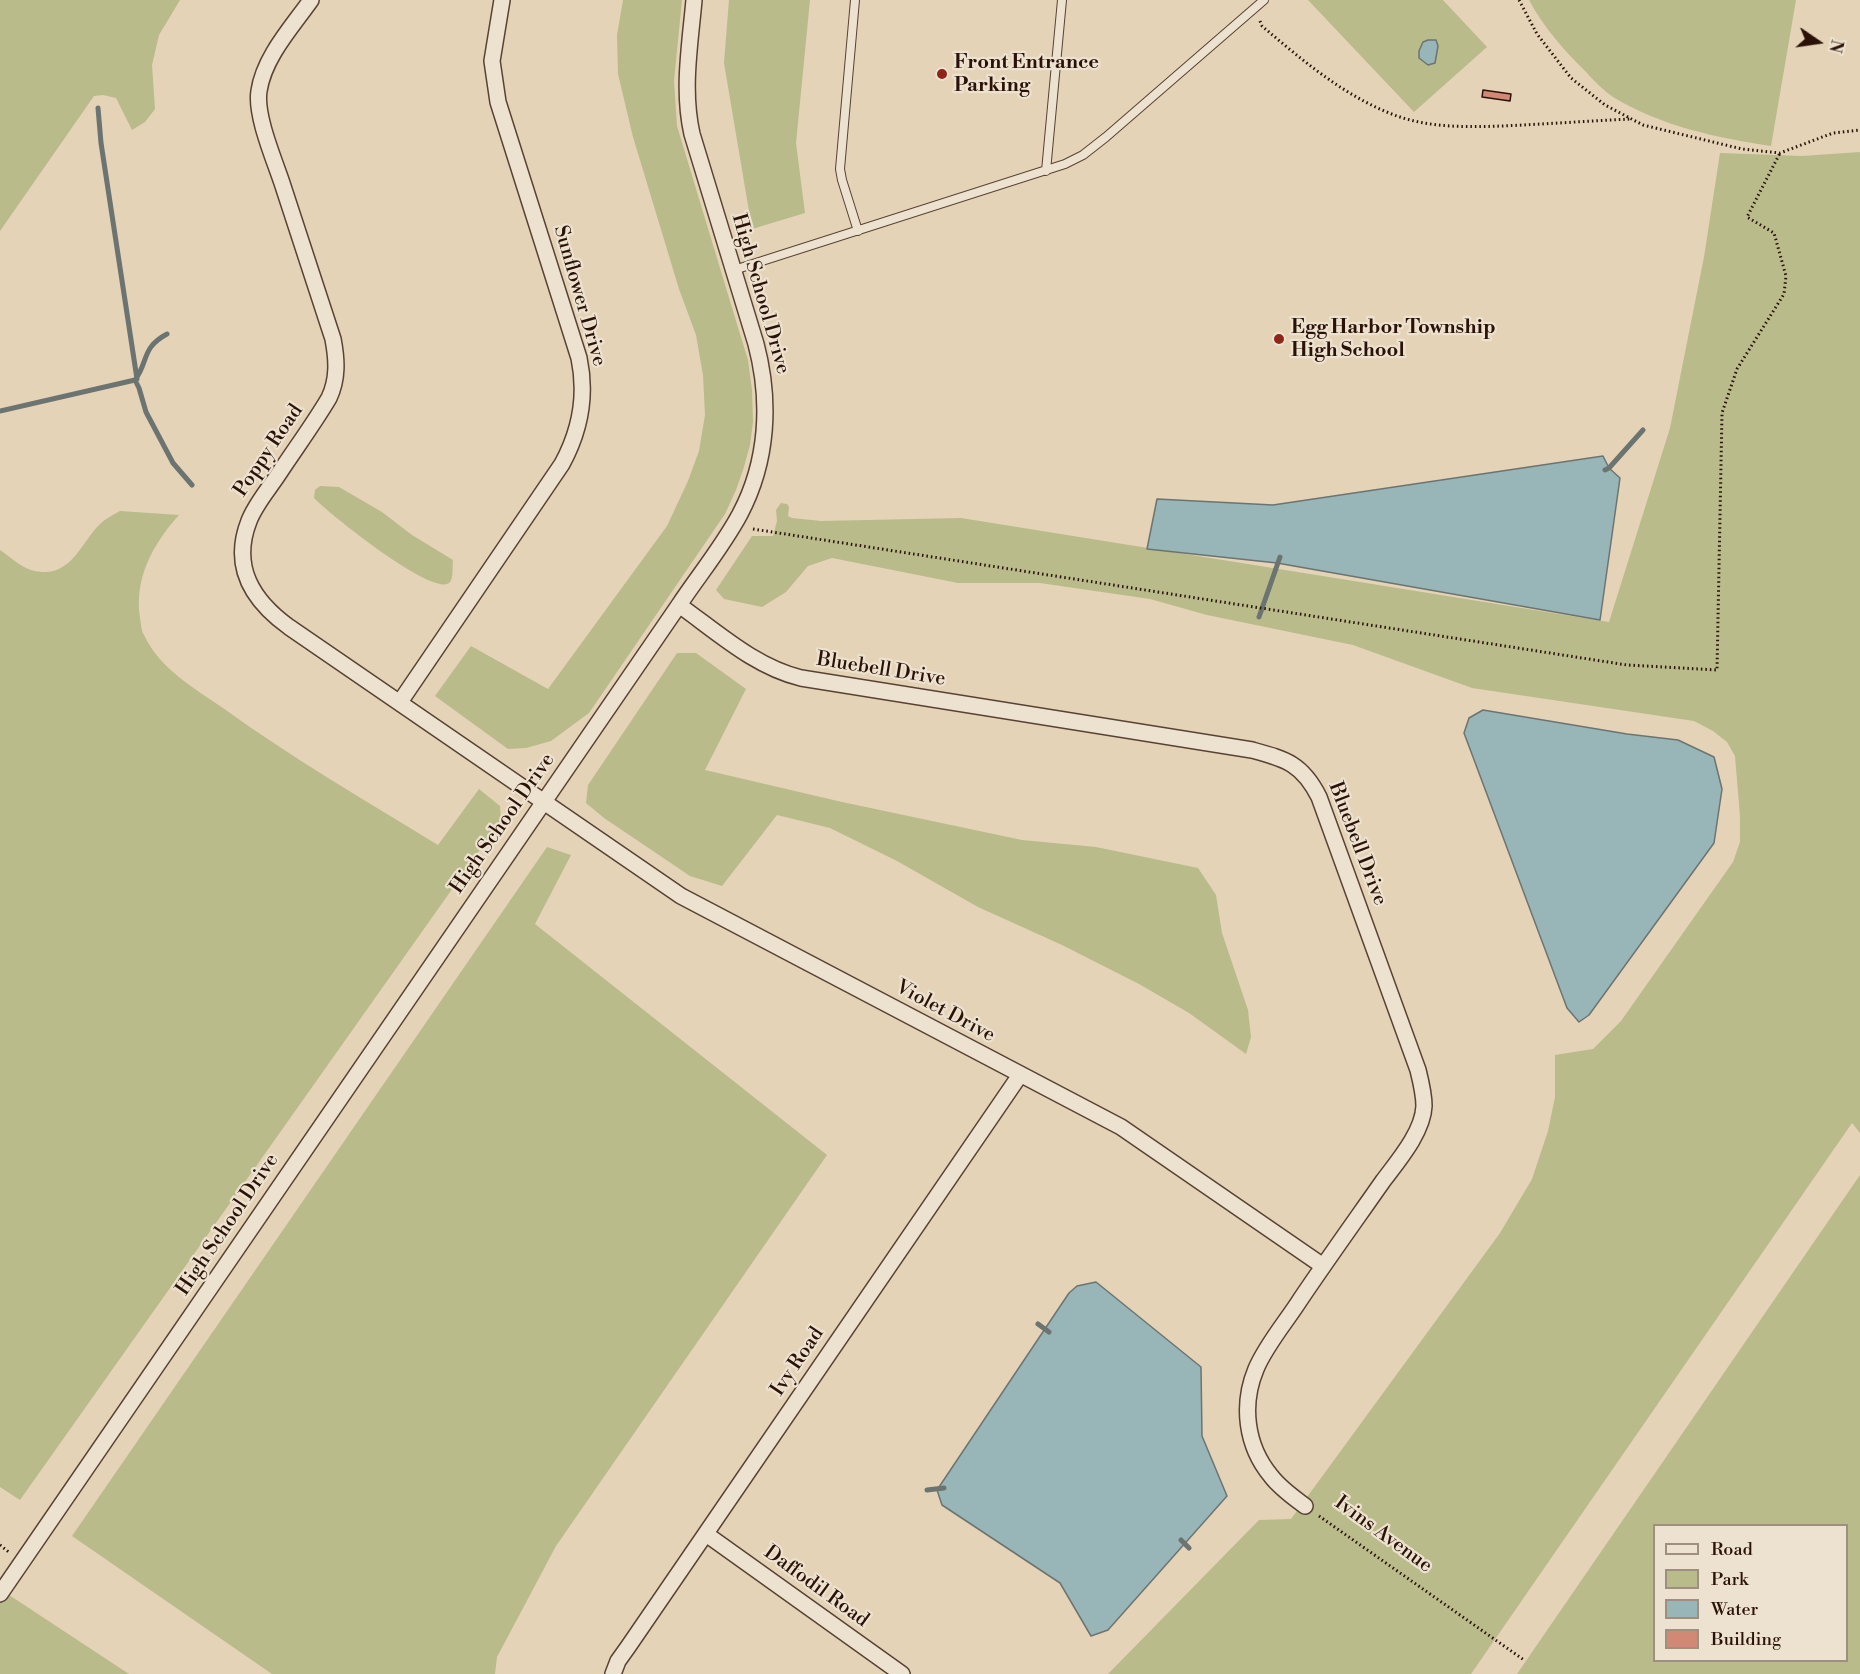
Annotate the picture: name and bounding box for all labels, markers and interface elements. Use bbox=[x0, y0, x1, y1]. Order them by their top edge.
north arrow bbox=[1788, 12, 1848, 72]
text: N bbox=[1824, 38, 1847, 54]
place label: Front Entrance Parking bbox=[954, 51, 1099, 98]
marker: Front Entrance Parking bbox=[935, 67, 949, 81]
street label: High School Drive bbox=[726, 211, 794, 377]
street label: Sunflower Drive bbox=[547, 223, 611, 369]
place label: Egg Harbor Township High School bbox=[1291, 316, 1496, 363]
marker: Egg Harbor Township High School bbox=[1272, 332, 1286, 346]
street label: Poppy Road bbox=[229, 400, 309, 502]
street label: Bluebell Drive bbox=[815, 648, 947, 692]
street label: High School Drive bbox=[446, 749, 560, 899]
street label: Bluebell Drive bbox=[1323, 779, 1391, 909]
street label: Violet Drive bbox=[891, 976, 999, 1048]
street label: High School Drive bbox=[172, 1150, 284, 1300]
street label: Ivy Road bbox=[766, 1323, 830, 1401]
street label: Ivins Avenue bbox=[1329, 1492, 1437, 1578]
legend bbox=[1653, 1524, 1848, 1662]
text: Road bbox=[1711, 1538, 1753, 1561]
street label: Daffodil Road bbox=[759, 1541, 873, 1633]
text: Park bbox=[1711, 1568, 1748, 1591]
text: Water bbox=[1711, 1598, 1758, 1621]
text: Building bbox=[1711, 1628, 1781, 1651]

